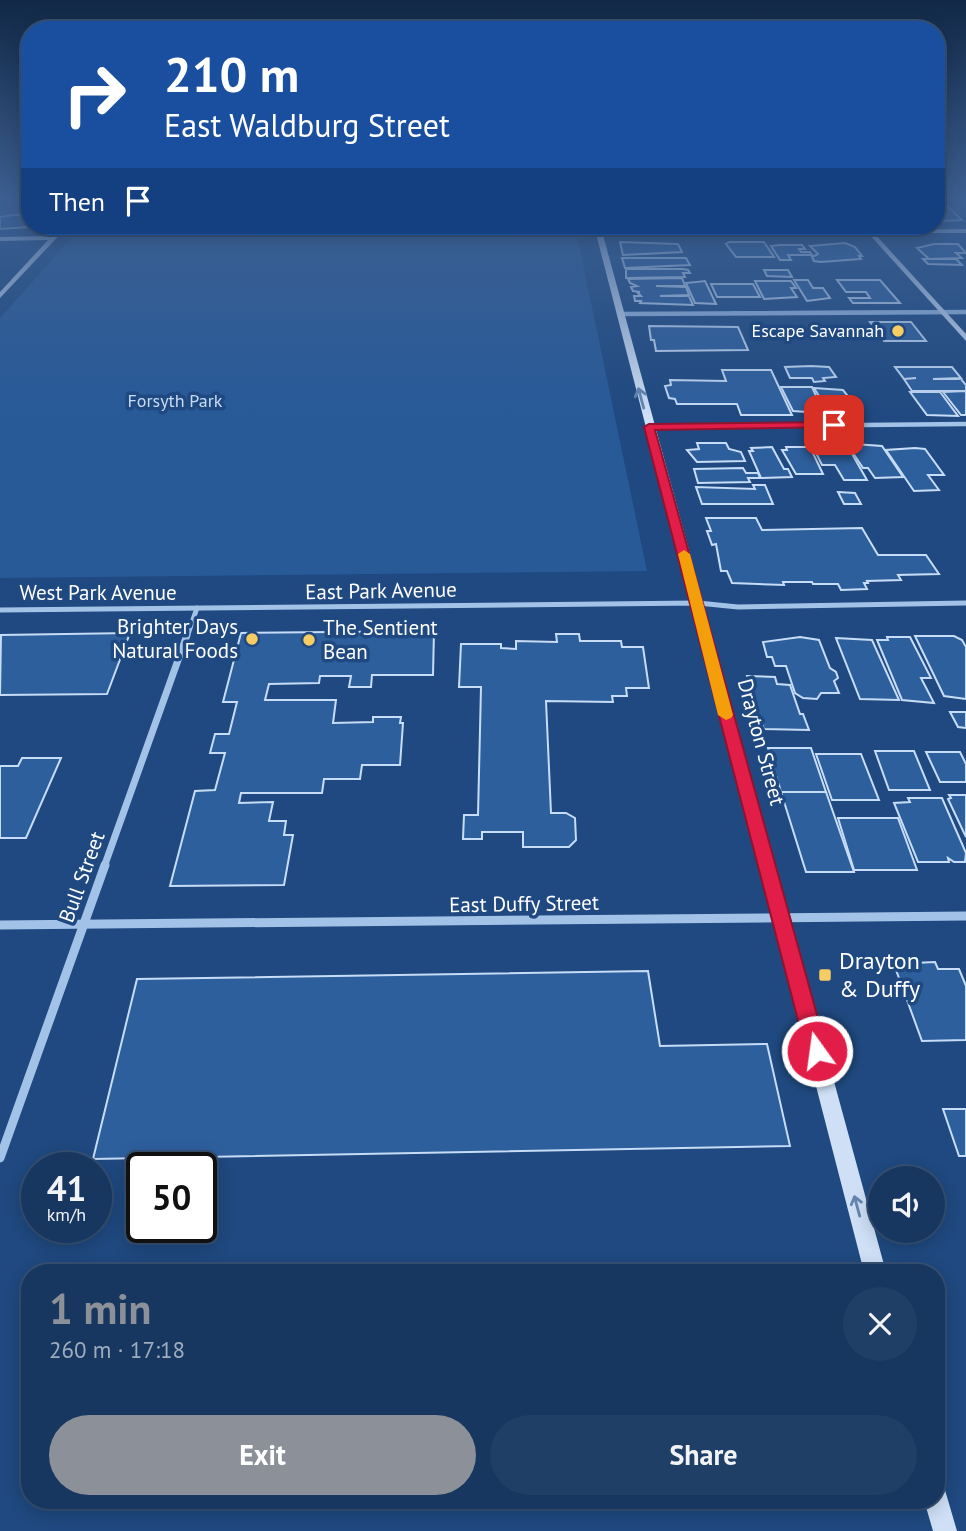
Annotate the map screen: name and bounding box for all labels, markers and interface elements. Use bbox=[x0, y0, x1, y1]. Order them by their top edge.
text: 210 m bbox=[164, 42, 299, 106]
icon: right bbox=[49, 49, 140, 140]
text: East Waldburg Street bbox=[164, 104, 450, 146]
icon: arrive bbox=[119, 182, 157, 220]
text: Then bbox=[49, 185, 105, 218]
place label: Escape Savannah bbox=[751, 319, 884, 342]
marker: Escape Savannah bbox=[890, 323, 906, 339]
one-way arrow bbox=[634, 387, 647, 409]
park label: Forsyth Park bbox=[128, 389, 223, 412]
pin bbox=[804, 395, 864, 455]
icon: arrive bbox=[815, 406, 853, 444]
street label: East Park Avenue bbox=[305, 576, 457, 605]
street label: West Park Avenue bbox=[19, 579, 177, 606]
place label: Brighter Days Natural Foods bbox=[112, 613, 238, 664]
place label: The Sentient Bean bbox=[323, 614, 438, 665]
marker: Brighter Days Natural Foods bbox=[244, 631, 260, 647]
marker: The Sentient Bean bbox=[301, 632, 317, 648]
street label: Drayton Street bbox=[732, 676, 791, 808]
street label: Bull Street bbox=[53, 828, 110, 926]
street label: East Duffy Street bbox=[449, 889, 599, 918]
place label: Drayton & Duffy bbox=[839, 945, 920, 1004]
marker: Drayton & Duffy bbox=[817, 967, 833, 983]
position arrow bbox=[780, 1014, 854, 1088]
speed limit sign: 50 bbox=[126, 1152, 217, 1243]
text: 41 bbox=[47, 1165, 86, 1211]
map controls bbox=[868, 1166, 945, 1243]
button: sound bbox=[868, 1166, 945, 1243]
one-way arrow bbox=[850, 1196, 863, 1218]
text: km/h bbox=[47, 1203, 86, 1226]
text: 1 min bbox=[49, 1281, 151, 1336]
button: close bbox=[843, 1287, 917, 1361]
text: 260 m · 17:18 bbox=[49, 1335, 185, 1364]
button: Exit bbox=[49, 1415, 476, 1495]
button: Share bbox=[490, 1415, 917, 1495]

